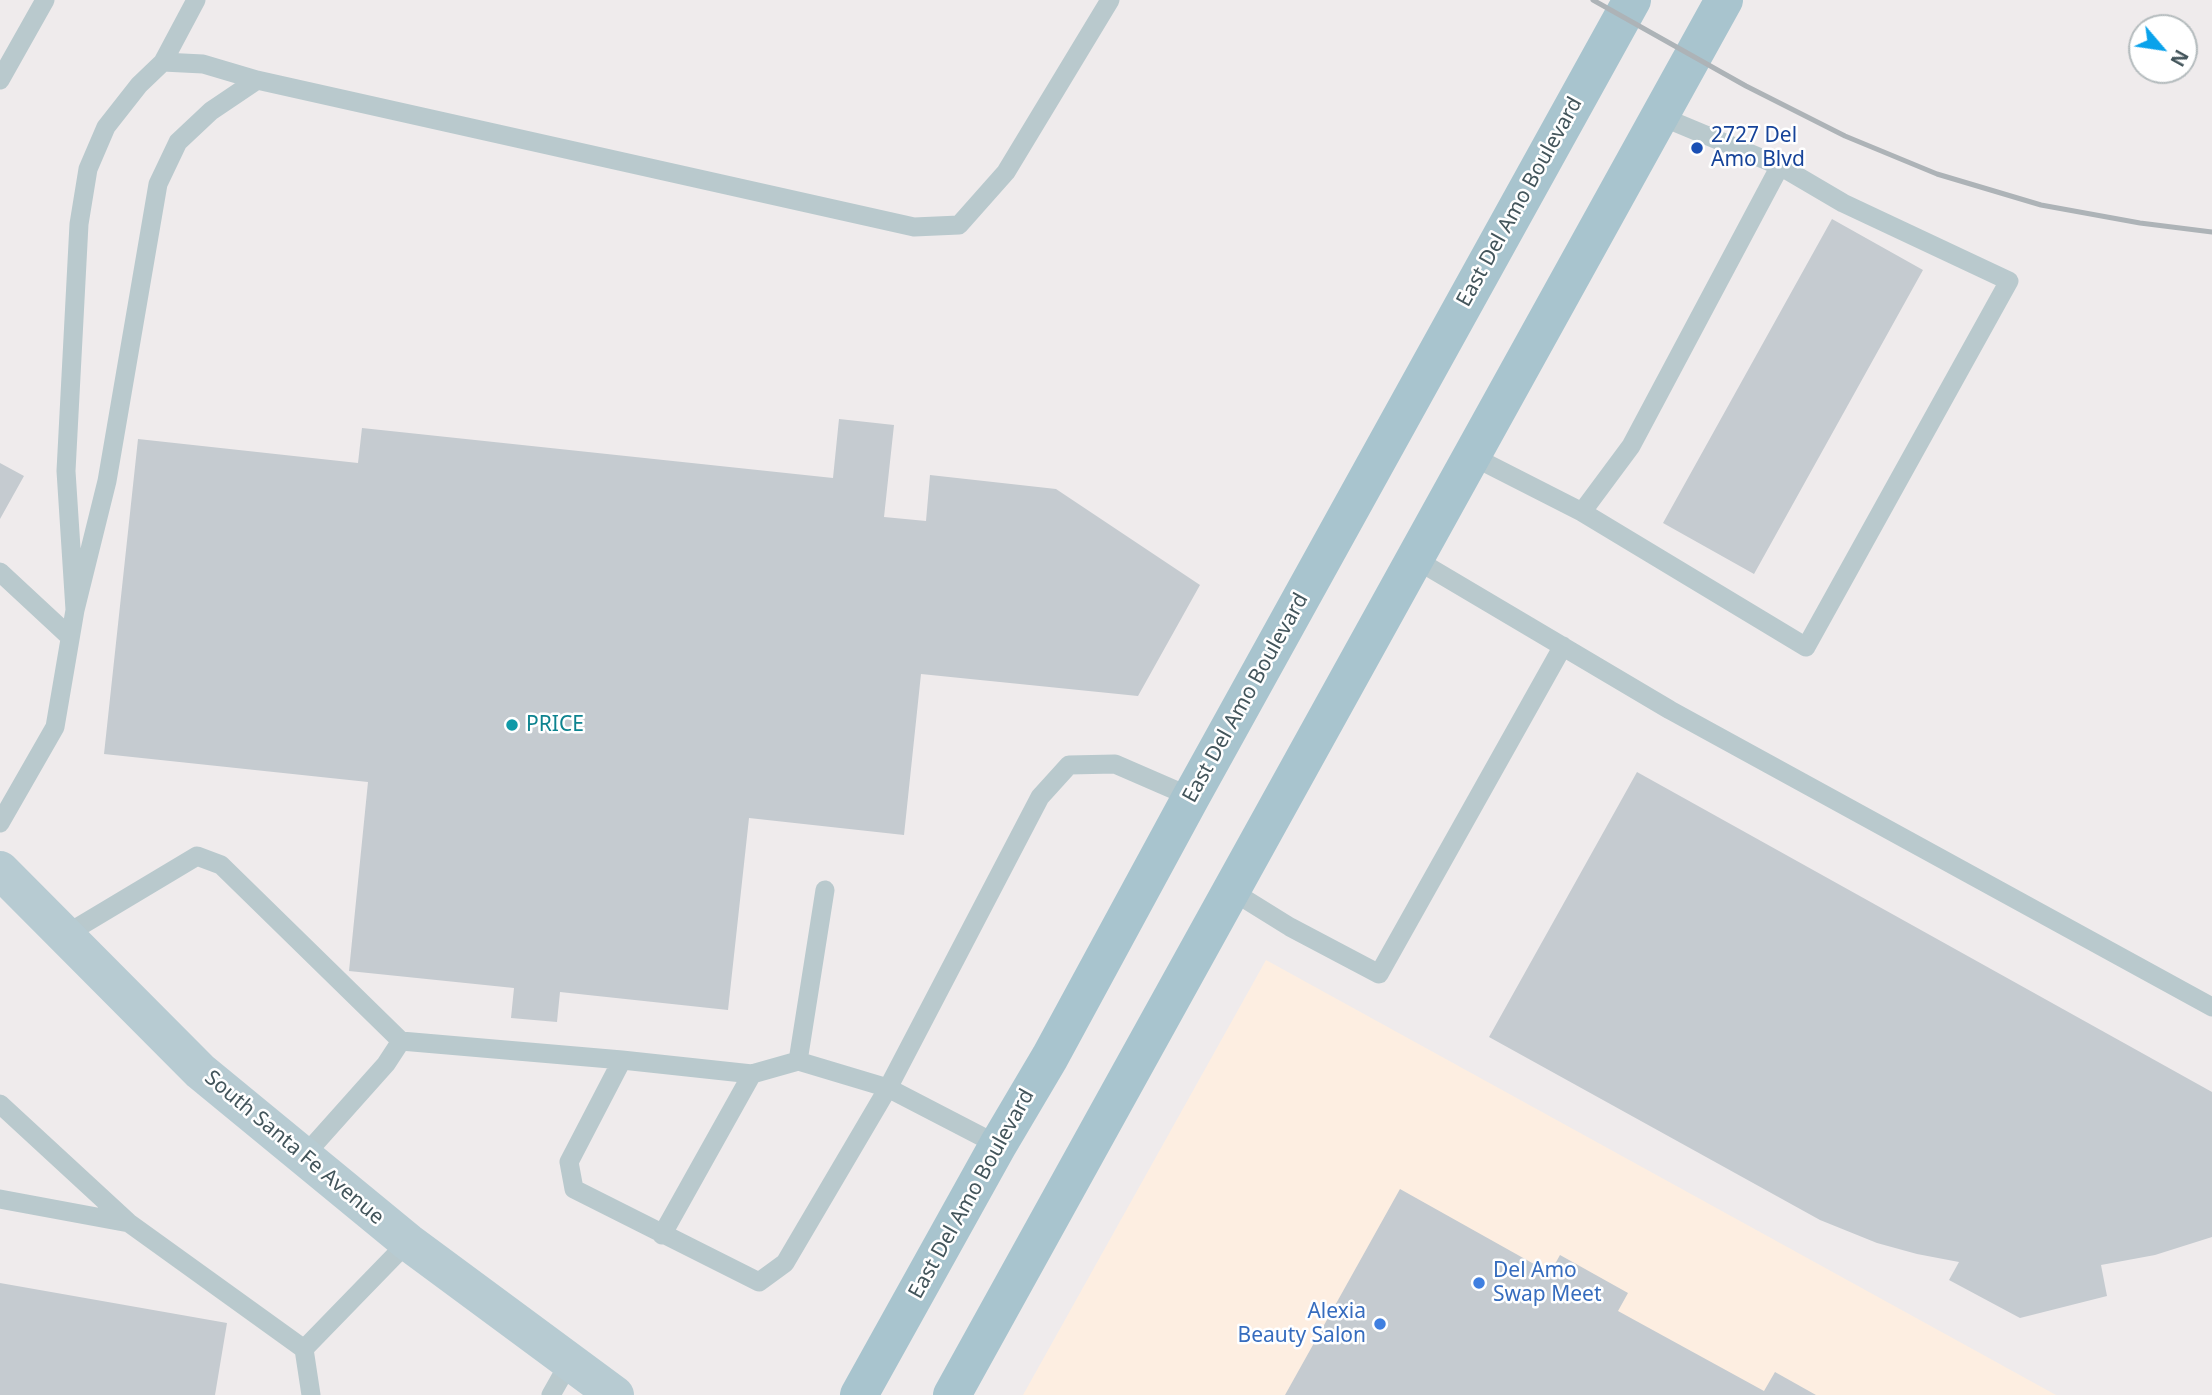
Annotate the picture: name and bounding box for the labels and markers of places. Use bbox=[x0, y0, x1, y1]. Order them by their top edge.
place label: 2727 Del Amo Blvd bbox=[1711, 123, 1805, 173]
marker: 2727 Del Amo Blvd bbox=[1689, 140, 1705, 156]
place label: PRICE bbox=[526, 712, 584, 738]
marker: PRICE bbox=[504, 717, 520, 733]
place label: Del Amo Swap Meet bbox=[1493, 1258, 1602, 1308]
marker: Del Amo Swap Meet bbox=[1471, 1275, 1487, 1291]
place label: Alexia Beauty Salon bbox=[1238, 1299, 1366, 1349]
marker: Alexia Beauty Salon bbox=[1372, 1316, 1388, 1332]

